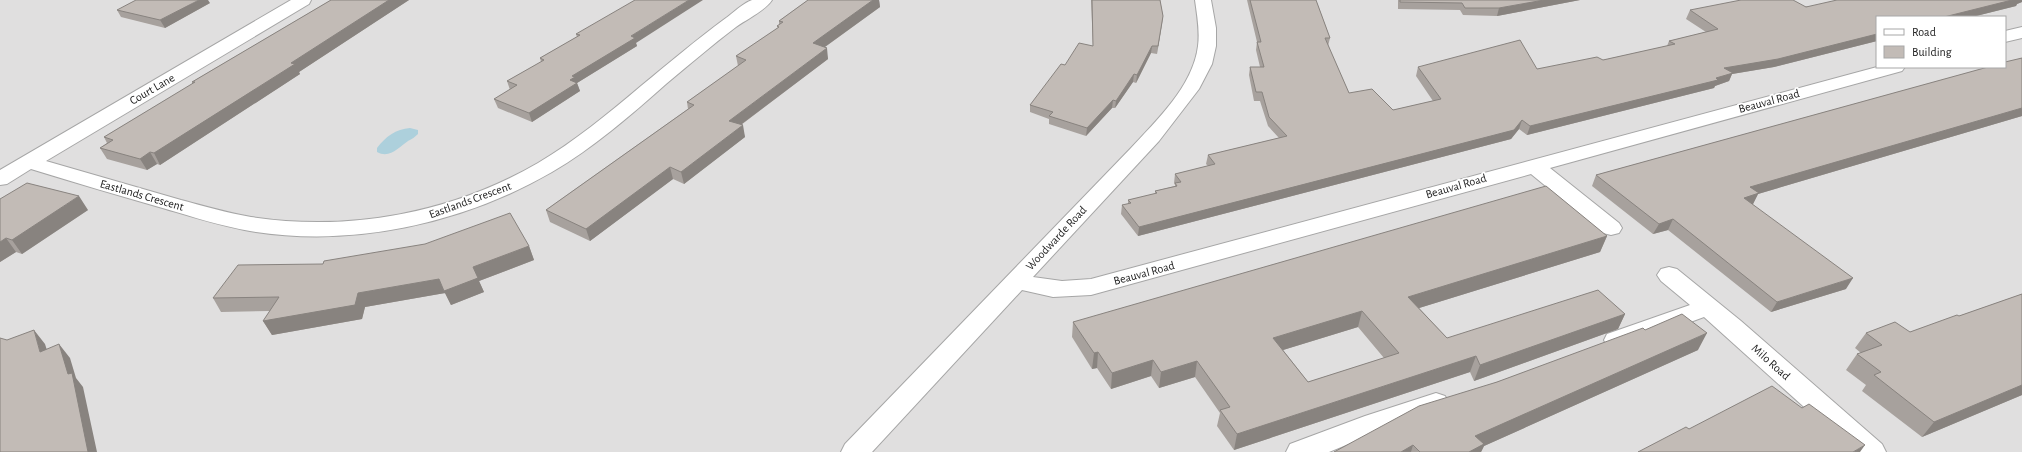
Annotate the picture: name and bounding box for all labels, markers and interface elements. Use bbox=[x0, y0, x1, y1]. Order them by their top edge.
legend bbox=[1876, 16, 2006, 68]
text: Road bbox=[1912, 26, 1936, 38]
text: Building bbox=[1912, 46, 1952, 58]
street label: Court Lane bbox=[127, 71, 177, 107]
street label: Beauval Road bbox=[1737, 87, 1801, 115]
street label: Beauval Road bbox=[1424, 172, 1488, 200]
street label: Eastlands Crescent bbox=[99, 177, 185, 213]
street label: Eastlands Crescent bbox=[427, 179, 513, 220]
street label: Woodwarde Road bbox=[1023, 204, 1089, 272]
street label: Beauval Road bbox=[1112, 259, 1176, 287]
street label: Milo Road bbox=[1749, 342, 1793, 382]

